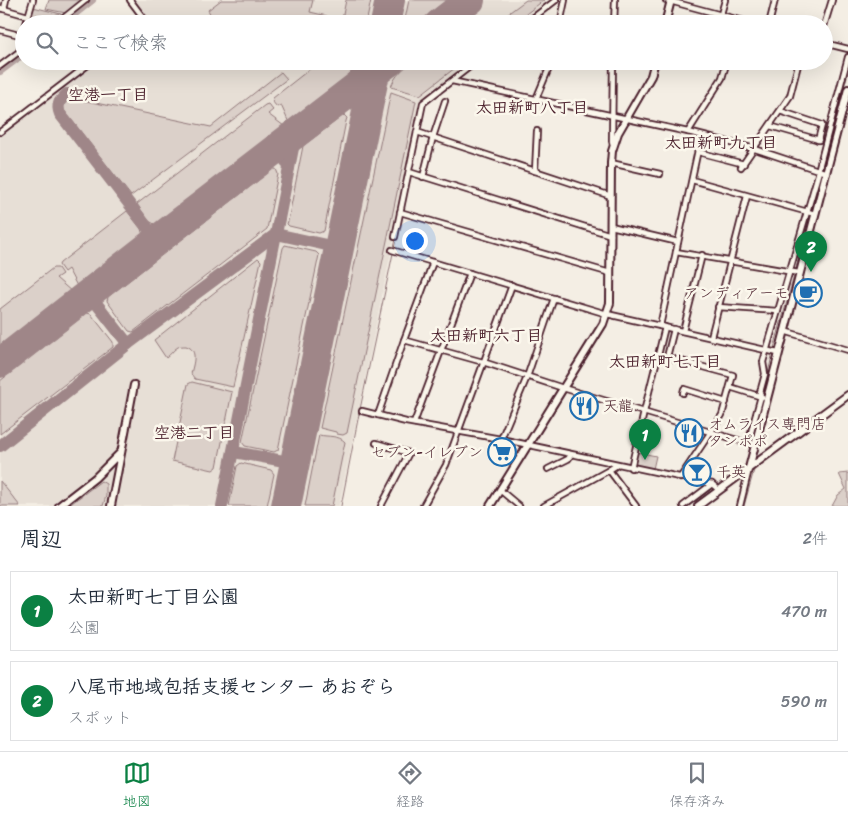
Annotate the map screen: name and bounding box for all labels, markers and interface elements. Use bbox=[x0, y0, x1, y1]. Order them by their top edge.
search box bbox=[15, 15, 833, 70]
text: ここで検索 bbox=[73, 26, 168, 59]
icon: search bbox=[33, 29, 61, 57]
district label: 空港一丁目 bbox=[68, 80, 148, 109]
district label: 太田新町八丁目 bbox=[476, 93, 588, 122]
district label: 太田新町九丁目 bbox=[665, 128, 777, 157]
your location bbox=[402, 228, 428, 254]
pin: 2 bbox=[795, 231, 827, 272]
cafe icon: アンディアーモ bbox=[793, 278, 823, 308]
place label: アンディアーモ bbox=[684, 280, 789, 306]
district label: 太田新町六丁目 bbox=[430, 321, 542, 350]
district label: 太田新町七丁目 bbox=[609, 347, 721, 376]
restaurant icon: 天龍 bbox=[569, 391, 599, 421]
place label: 天龍 bbox=[603, 393, 633, 419]
place label: オムライス専門店 タンポポ bbox=[708, 411, 826, 454]
district label: 空港二丁目 bbox=[154, 418, 234, 447]
restaurant icon: オムライス専門店 タンポポ bbox=[674, 418, 704, 448]
pin: 1 bbox=[629, 419, 661, 460]
supermarket icon: セブン-イレブン bbox=[487, 437, 517, 467]
place label: セブン-イレブン bbox=[371, 439, 483, 465]
bar icon: 千英 bbox=[682, 457, 712, 487]
place label: 千英 bbox=[716, 459, 746, 485]
text: 周辺 bbox=[20, 520, 62, 558]
text: 2件 bbox=[803, 524, 828, 553]
text: 太田新町七丁目公園 bbox=[68, 580, 239, 613]
text: 1 bbox=[34, 597, 40, 626]
text: 470 m bbox=[781, 597, 827, 626]
text: 公園 bbox=[68, 613, 100, 642]
text: 八尾市地域包括支援センター あおぞら bbox=[68, 670, 396, 703]
text: 2 bbox=[32, 687, 42, 716]
text: 590 m bbox=[781, 687, 827, 716]
text: スポット bbox=[68, 703, 132, 732]
tab: 地図 bbox=[123, 759, 151, 814]
tab: 経路 bbox=[396, 759, 424, 814]
tab: 保存済み bbox=[669, 759, 725, 814]

